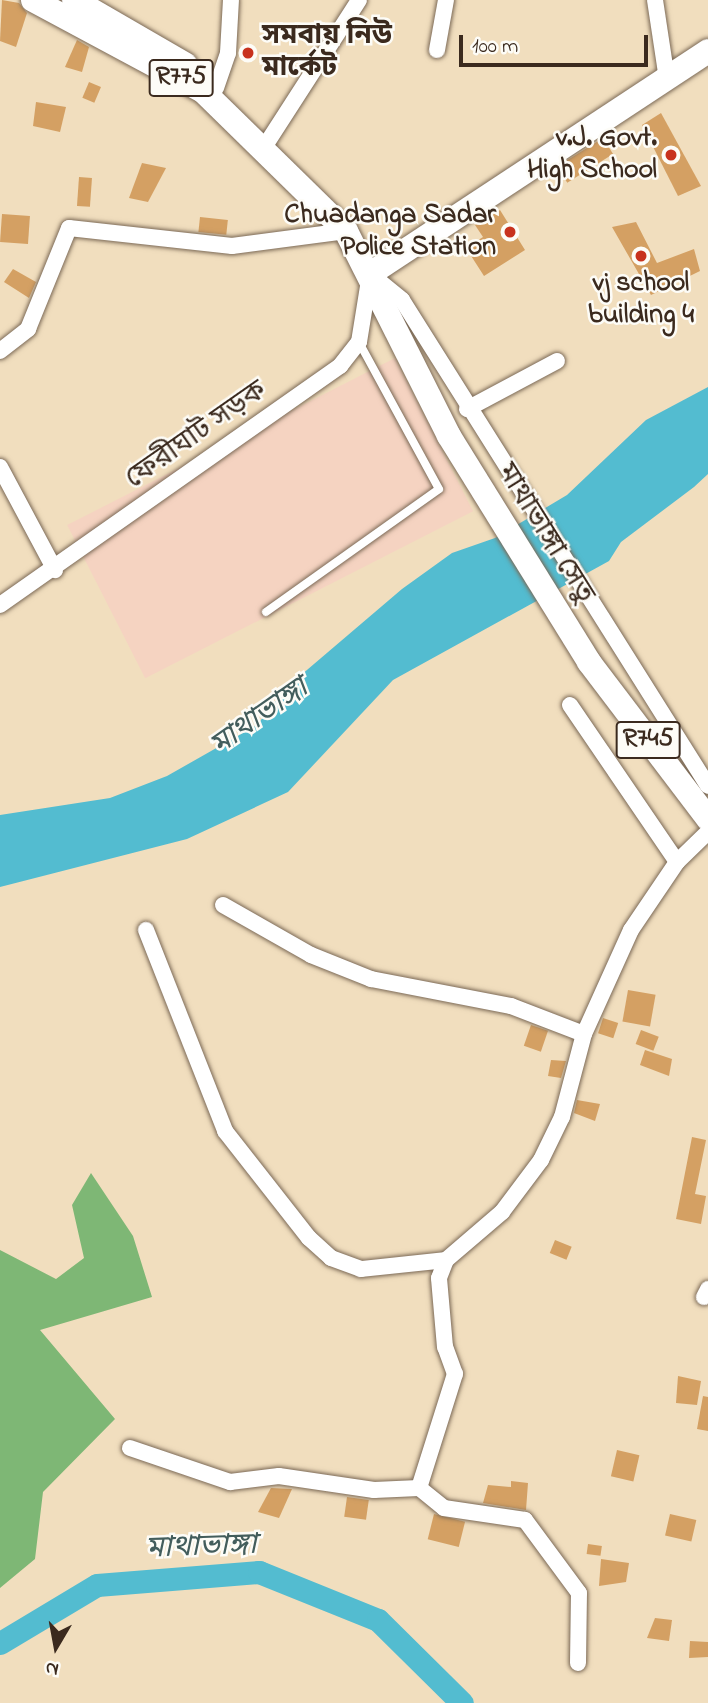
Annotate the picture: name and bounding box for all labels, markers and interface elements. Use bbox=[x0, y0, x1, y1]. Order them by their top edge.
place label: সমবায় নিউ মার্কেট bbox=[262, 20, 392, 86]
scale bar bbox=[463, 21, 652, 65]
text: 100 m bbox=[472, 32, 518, 62]
marker: সমবায় নিউ মার্কেট bbox=[240, 45, 256, 61]
road number: R775 bbox=[148, 55, 214, 100]
place label: v.J. Govt. High School bbox=[527, 122, 657, 188]
marker: v.J. Govt. High School bbox=[663, 147, 679, 163]
place label: Chuadanga Sadar Police Station bbox=[284, 199, 496, 265]
marker: Chuadanga Sadar Police Station bbox=[502, 224, 518, 240]
marker: vj school building 4 bbox=[633, 248, 649, 264]
place label: vj school building 4 bbox=[588, 267, 694, 333]
street label: ফেরীঘাট সড়ক bbox=[120, 375, 274, 497]
street label: মাথাভাঙ্গা সেতু bbox=[488, 458, 600, 610]
water label: মাথাভাঙ্গা bbox=[204, 671, 316, 765]
road number: R745 bbox=[615, 718, 681, 762]
water label: মাথাভাঙ্গা bbox=[145, 1528, 257, 1568]
north arrow bbox=[21, 1612, 91, 1682]
text: N bbox=[44, 1654, 61, 1683]

